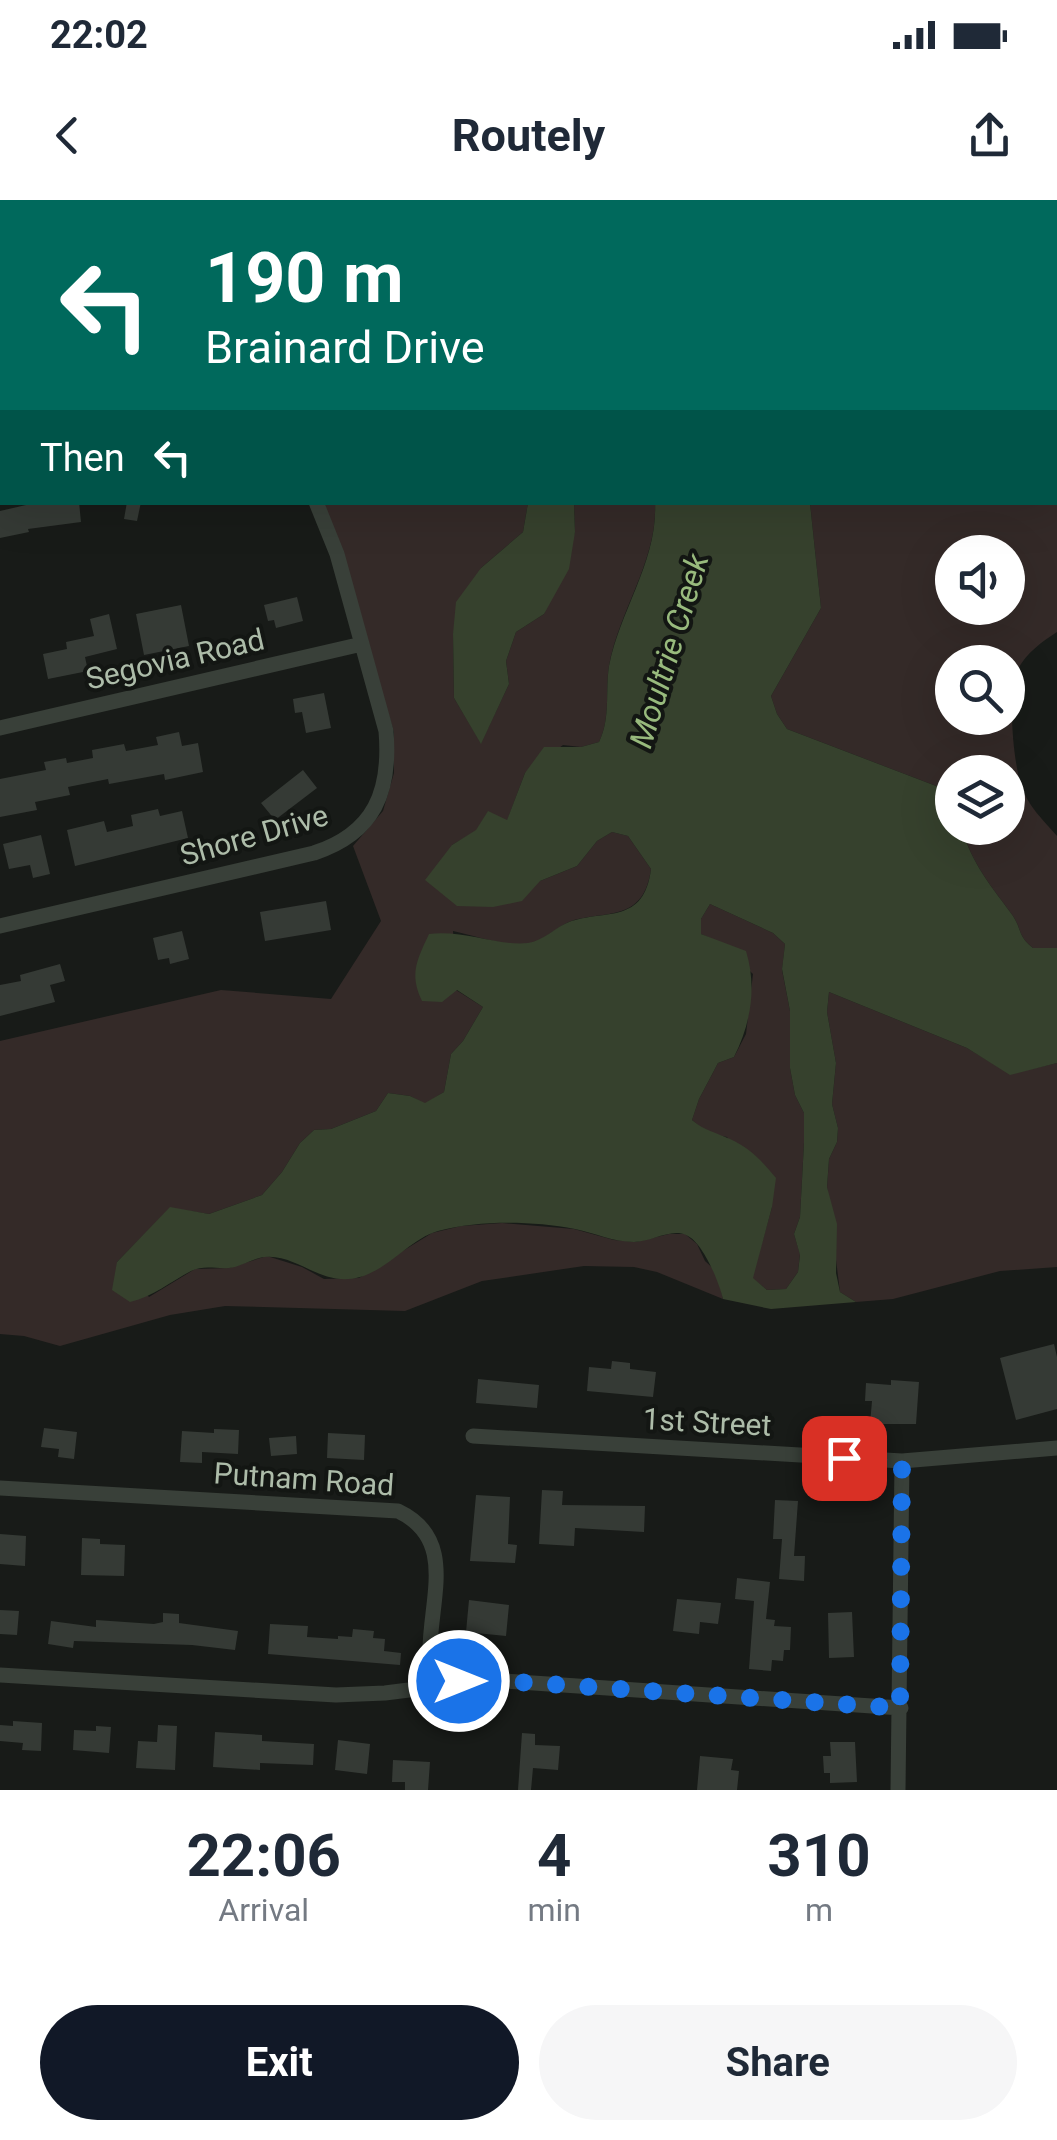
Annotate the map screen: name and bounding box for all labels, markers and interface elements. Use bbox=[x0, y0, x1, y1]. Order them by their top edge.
text: 22:02 bbox=[50, 13, 148, 57]
icon: back bbox=[40, 108, 95, 163]
icon: share bbox=[962, 108, 1017, 163]
text: Routely bbox=[452, 109, 605, 162]
text: 190 m bbox=[205, 237, 404, 319]
icon: left bbox=[40, 240, 170, 370]
text: Brainard Drive bbox=[205, 321, 485, 374]
icon: left bbox=[145, 430, 200, 485]
text: Then bbox=[40, 436, 125, 480]
map controls bbox=[935, 535, 1025, 845]
button: sound bbox=[935, 535, 1025, 625]
water label: Moultrie Creek bbox=[621, 548, 717, 753]
street label: Segovia Road bbox=[82, 621, 268, 697]
button: search bbox=[935, 645, 1025, 735]
button: layers bbox=[935, 755, 1025, 845]
street label: Shore Drive bbox=[176, 797, 332, 873]
street label: 1st Street bbox=[642, 1401, 772, 1443]
pin bbox=[802, 1416, 887, 1501]
icon: arrive bbox=[817, 1431, 872, 1486]
street label: Putnam Road bbox=[213, 1455, 395, 1503]
position arrow bbox=[407, 1629, 511, 1733]
text: 22:06 bbox=[186, 1820, 341, 1891]
text: 4 bbox=[537, 1820, 571, 1891]
text: 310 bbox=[767, 1820, 871, 1891]
text: Arrival bbox=[218, 1891, 309, 1929]
text: min bbox=[527, 1891, 581, 1929]
text: m bbox=[805, 1891, 833, 1929]
button: Exit bbox=[40, 2005, 519, 2120]
button: Share bbox=[539, 2005, 1017, 2120]

